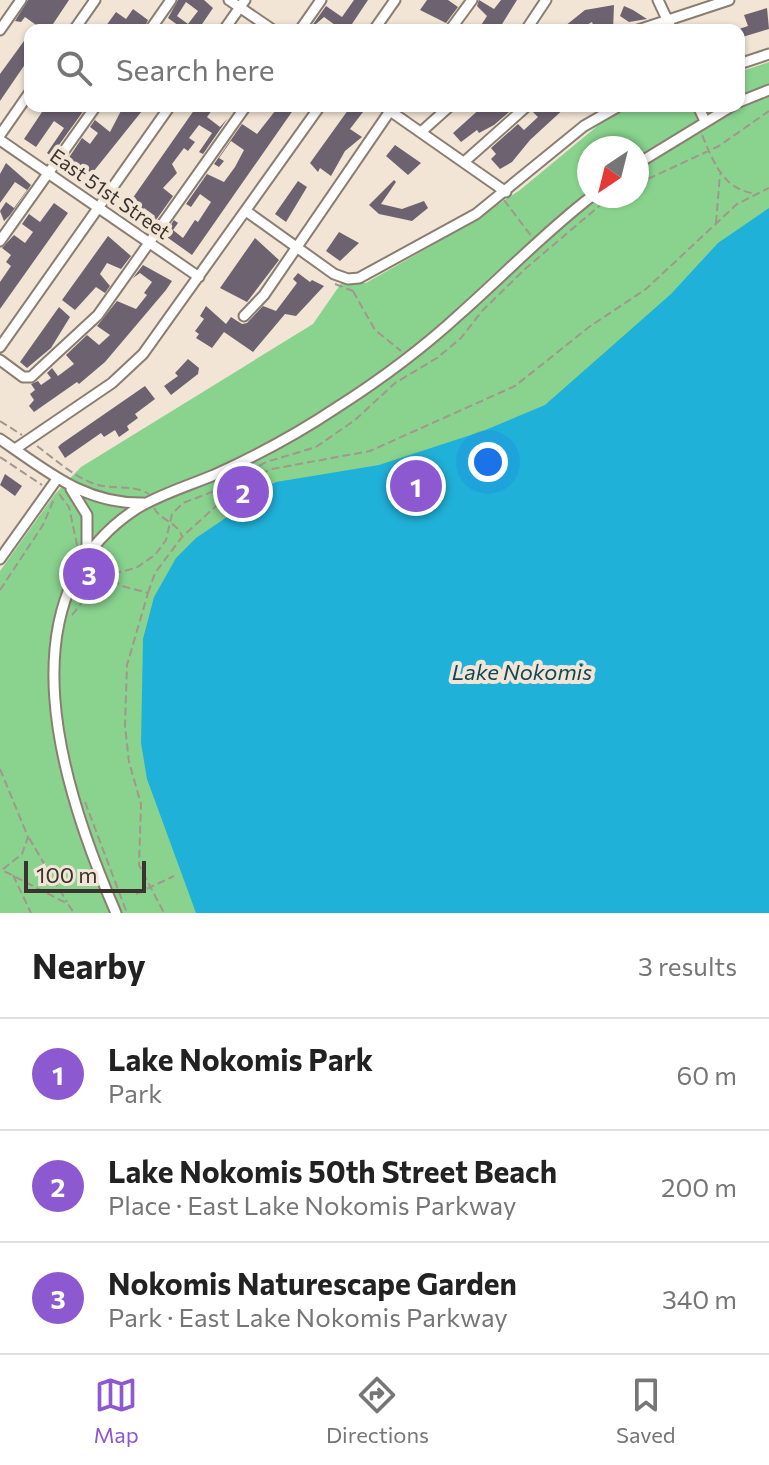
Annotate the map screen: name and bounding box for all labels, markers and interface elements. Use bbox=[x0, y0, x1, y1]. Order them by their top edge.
search box bbox=[24, 24, 745, 112]
icon: search bbox=[52, 46, 96, 90]
text: Search here bbox=[116, 50, 275, 87]
north arrow bbox=[577, 136, 649, 208]
street label: East 51st Street bbox=[46, 143, 175, 243]
your location bbox=[468, 442, 508, 482]
pin: 1 bbox=[390, 456, 442, 516]
pin: 2 bbox=[217, 462, 269, 522]
pin: 3 bbox=[63, 544, 115, 604]
water label: Lake Nokomis bbox=[452, 658, 592, 685]
scale bar bbox=[24, 857, 146, 893]
text: 100 m bbox=[36, 861, 98, 888]
text: Nearby bbox=[32, 944, 146, 986]
text: 3 results bbox=[638, 950, 737, 981]
text: Lake Nokomis Park bbox=[108, 1040, 373, 1077]
text: 1 bbox=[52, 1059, 64, 1090]
text: 60 m bbox=[677, 1059, 737, 1090]
text: Park bbox=[108, 1077, 162, 1108]
text: Lake Nokomis 50th Street Beach bbox=[108, 1152, 557, 1189]
text: 2 bbox=[51, 1171, 65, 1202]
text: 200 m bbox=[661, 1171, 737, 1202]
text: Place · East Lake Nokomis Parkway bbox=[108, 1189, 516, 1220]
text: Nokomis Naturescape Garden bbox=[108, 1264, 517, 1301]
text: 3 bbox=[50, 1283, 66, 1314]
text: 340 m bbox=[662, 1283, 737, 1314]
text: Park · East Lake Nokomis Parkway bbox=[108, 1301, 508, 1332]
tab: Map bbox=[94, 1373, 139, 1448]
tab: Directions bbox=[326, 1373, 429, 1448]
tab: Saved bbox=[616, 1373, 675, 1448]

